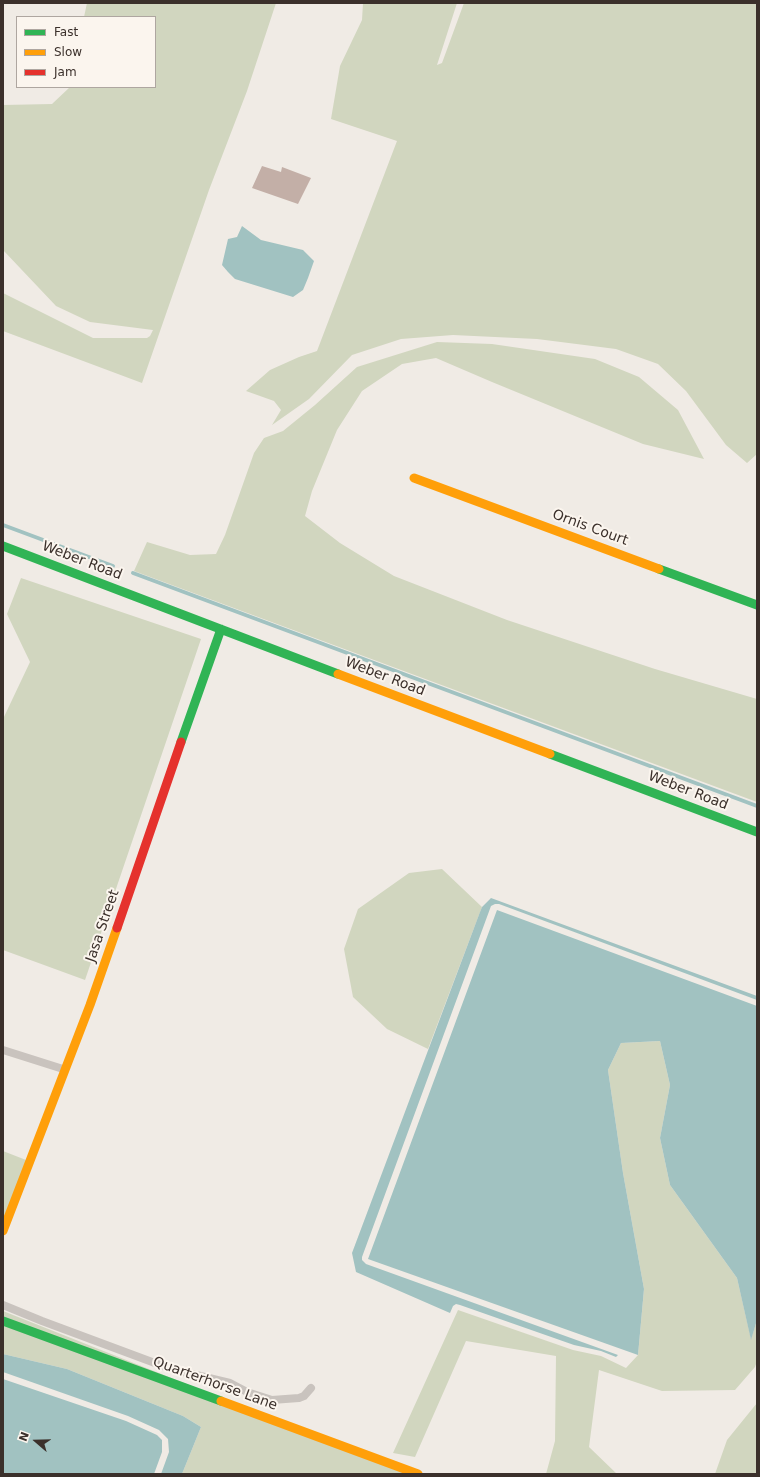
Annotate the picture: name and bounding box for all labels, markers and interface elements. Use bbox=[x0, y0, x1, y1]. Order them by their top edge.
legend bbox=[16, 16, 156, 88]
text: Fast bbox=[54, 25, 78, 39]
text: Slow bbox=[54, 45, 82, 59]
text: Jam bbox=[54, 65, 77, 79]
street label: Ornis Court bbox=[550, 507, 630, 549]
street label: Weber Road bbox=[40, 538, 124, 584]
street label: Weber Road bbox=[343, 654, 427, 700]
street label: Weber Road bbox=[646, 768, 730, 814]
street label: Jasa Street bbox=[83, 888, 123, 964]
street label: Quarterhorse Lane bbox=[150, 1354, 280, 1414]
north arrow bbox=[16, 1421, 56, 1461]
text: N bbox=[17, 1430, 32, 1443]

